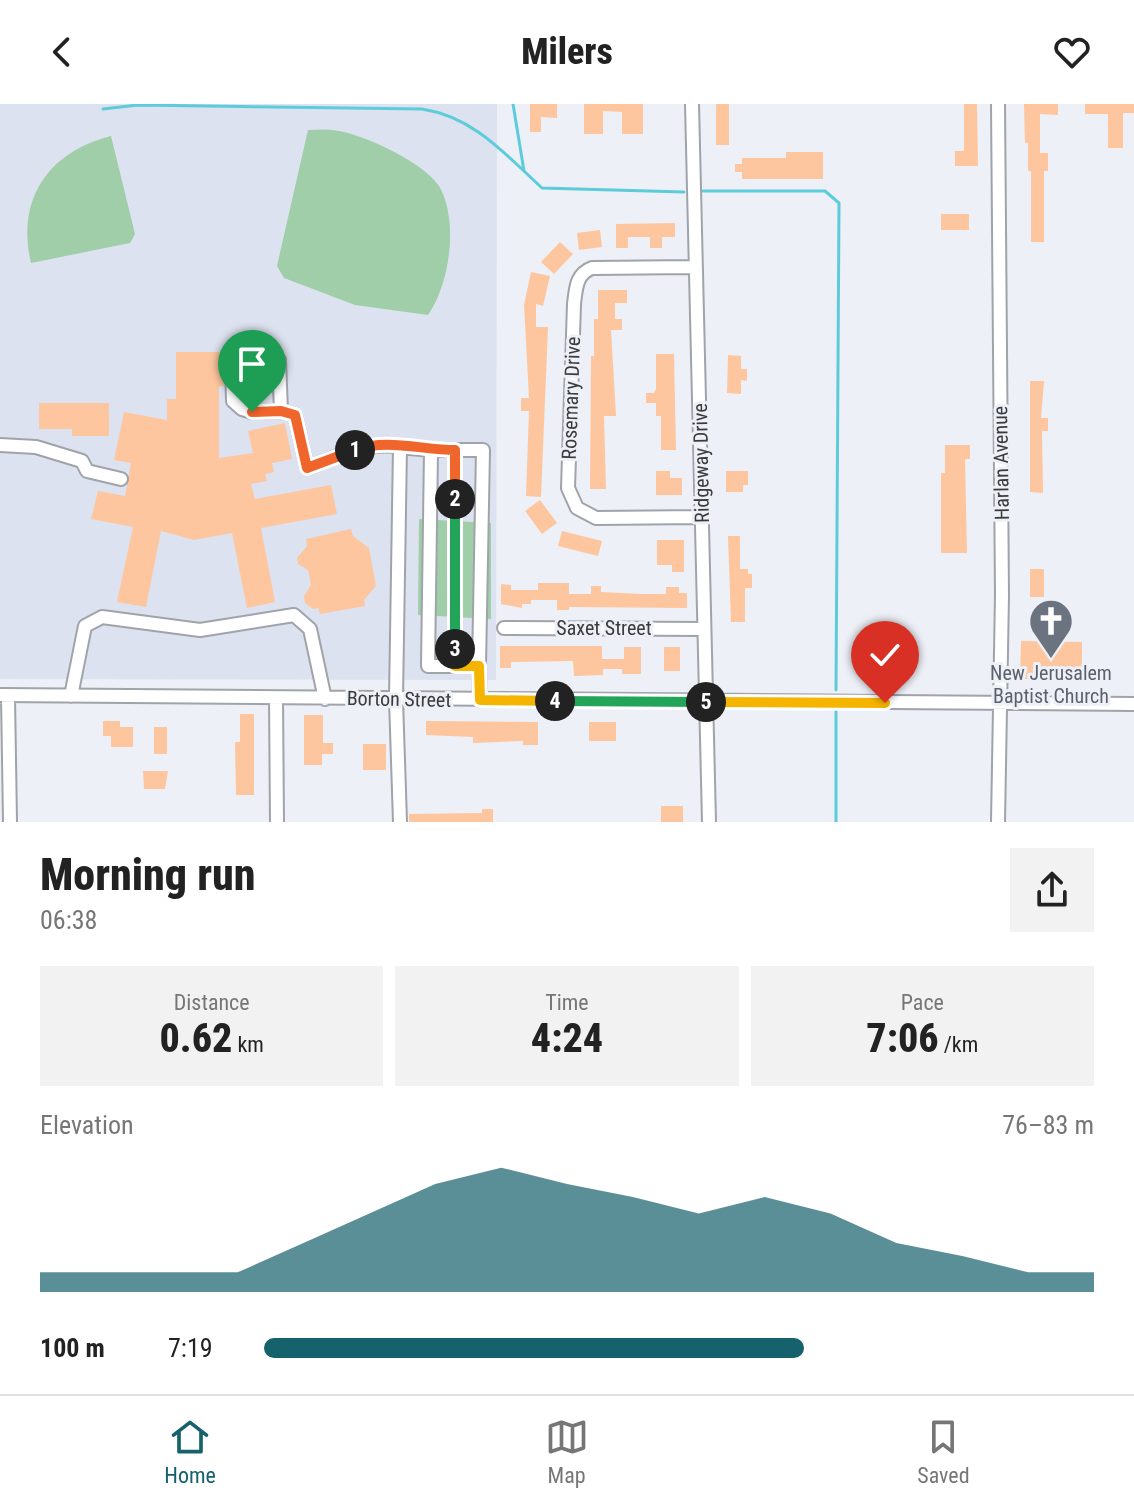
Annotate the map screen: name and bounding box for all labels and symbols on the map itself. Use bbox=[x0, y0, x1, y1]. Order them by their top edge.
pin bbox=[218, 330, 286, 412]
street label: Rosemary Drive bbox=[557, 336, 585, 460]
street label: Ridgeway Drive bbox=[688, 403, 714, 523]
street label: Harlan Avenue bbox=[988, 406, 1014, 520]
pin: 1 bbox=[335, 430, 375, 470]
pin: 2 bbox=[435, 479, 475, 519]
church icon: New Jerusalem Baptist Church bbox=[1027, 597, 1075, 660]
street label: Saxet Street bbox=[556, 616, 652, 640]
pin bbox=[851, 621, 919, 703]
pin: 3 bbox=[435, 629, 475, 669]
place label: New Jerusalem Baptist Church bbox=[990, 661, 1112, 708]
pin: 4 bbox=[535, 681, 575, 721]
pin: 5 bbox=[686, 682, 726, 722]
street label: Borton Street bbox=[347, 686, 452, 712]

